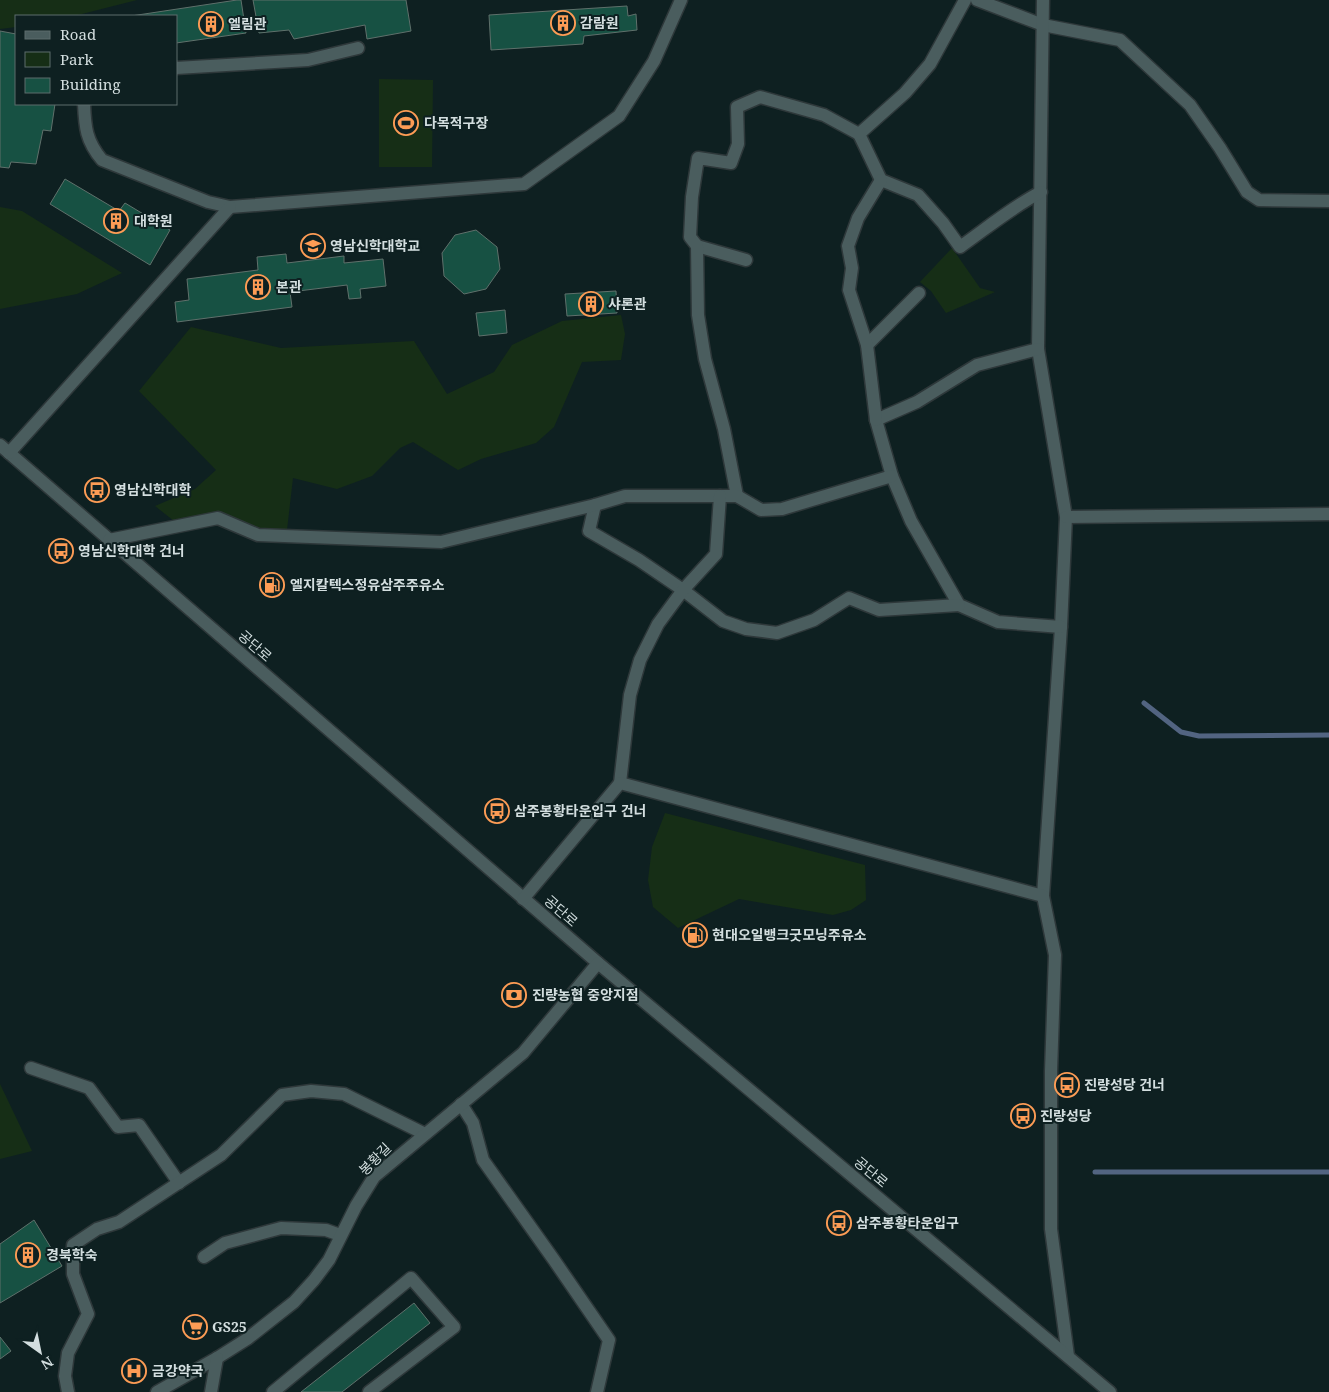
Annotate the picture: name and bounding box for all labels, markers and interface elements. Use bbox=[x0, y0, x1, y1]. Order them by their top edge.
building icon: 감람원 bbox=[550, 10, 576, 36]
building icon: 엘림관 bbox=[198, 11, 224, 37]
place label: 감람원 bbox=[580, 13, 619, 32]
place label: 엘림관 bbox=[228, 14, 267, 33]
legend bbox=[15, 15, 178, 105]
text: Road bbox=[60, 24, 96, 44]
text: Park bbox=[60, 49, 94, 69]
text: Building bbox=[60, 74, 121, 94]
sports icon: 다목적구장 bbox=[393, 110, 419, 136]
place label: 다목적구장 bbox=[424, 113, 489, 132]
building icon: 대학원 bbox=[103, 208, 129, 234]
place label: 대학원 bbox=[134, 211, 173, 230]
school or university icon: 영남신학대학교 bbox=[300, 233, 326, 259]
place label: 영남신학대학교 bbox=[330, 236, 420, 255]
building icon: 본관 bbox=[245, 274, 271, 300]
place label: 본관 bbox=[276, 277, 302, 296]
building icon: 샤론관 bbox=[578, 291, 604, 317]
place label: 샤론관 bbox=[608, 294, 647, 313]
bus stop icon: 영남신학대학 bbox=[84, 477, 110, 503]
place label: 영남신학대학 bbox=[114, 480, 191, 499]
bus stop icon: 영남신학대학 건너 bbox=[48, 538, 74, 564]
place label: 영남신학대학 건너 bbox=[78, 541, 185, 560]
fuel station icon: 엘지칼텍스정유삼주주유소 bbox=[259, 572, 285, 598]
place label: 엘지칼텍스정유삼주주유소 bbox=[290, 575, 445, 594]
street label: 공단로 bbox=[235, 626, 276, 666]
bus stop icon: 삼주봉황타운입구 건너 bbox=[484, 798, 510, 824]
place label: 삼주봉황타운입구 건너 bbox=[514, 801, 646, 820]
street label: 공단로 bbox=[541, 891, 582, 931]
fuel station icon: 현대오일뱅크굿모닝주유소 bbox=[682, 922, 708, 948]
place label: 현대오일뱅크굿모닝주유소 bbox=[712, 925, 867, 944]
bank icon: 진량농협 중앙지점 bbox=[501, 982, 527, 1008]
place label: 진량농협 중앙지점 bbox=[532, 985, 639, 1004]
bus stop icon: 진량성당 건너 bbox=[1054, 1072, 1080, 1098]
place label: 진량성당 건너 bbox=[1084, 1075, 1165, 1094]
bus stop icon: 진량성당 bbox=[1010, 1103, 1036, 1129]
place label: 진량성당 bbox=[1040, 1106, 1092, 1125]
street label: 봉황길 bbox=[354, 1138, 395, 1179]
street label: 공단로 bbox=[850, 1152, 892, 1191]
bus stop icon: 삼주봉황타운입구 bbox=[826, 1210, 852, 1236]
place label: 삼주봉황타운입구 bbox=[856, 1213, 959, 1232]
building icon: 경북학숙 bbox=[15, 1242, 41, 1268]
place label: 경북학숙 bbox=[46, 1245, 98, 1264]
supermarket icon: GS25 bbox=[182, 1314, 208, 1340]
place label: GS25 bbox=[212, 1317, 247, 1336]
north arrow bbox=[15, 1327, 65, 1377]
text: N bbox=[38, 1352, 57, 1374]
hospital icon: 금강약국 bbox=[121, 1358, 147, 1384]
place label: 금강약국 bbox=[152, 1361, 204, 1380]

